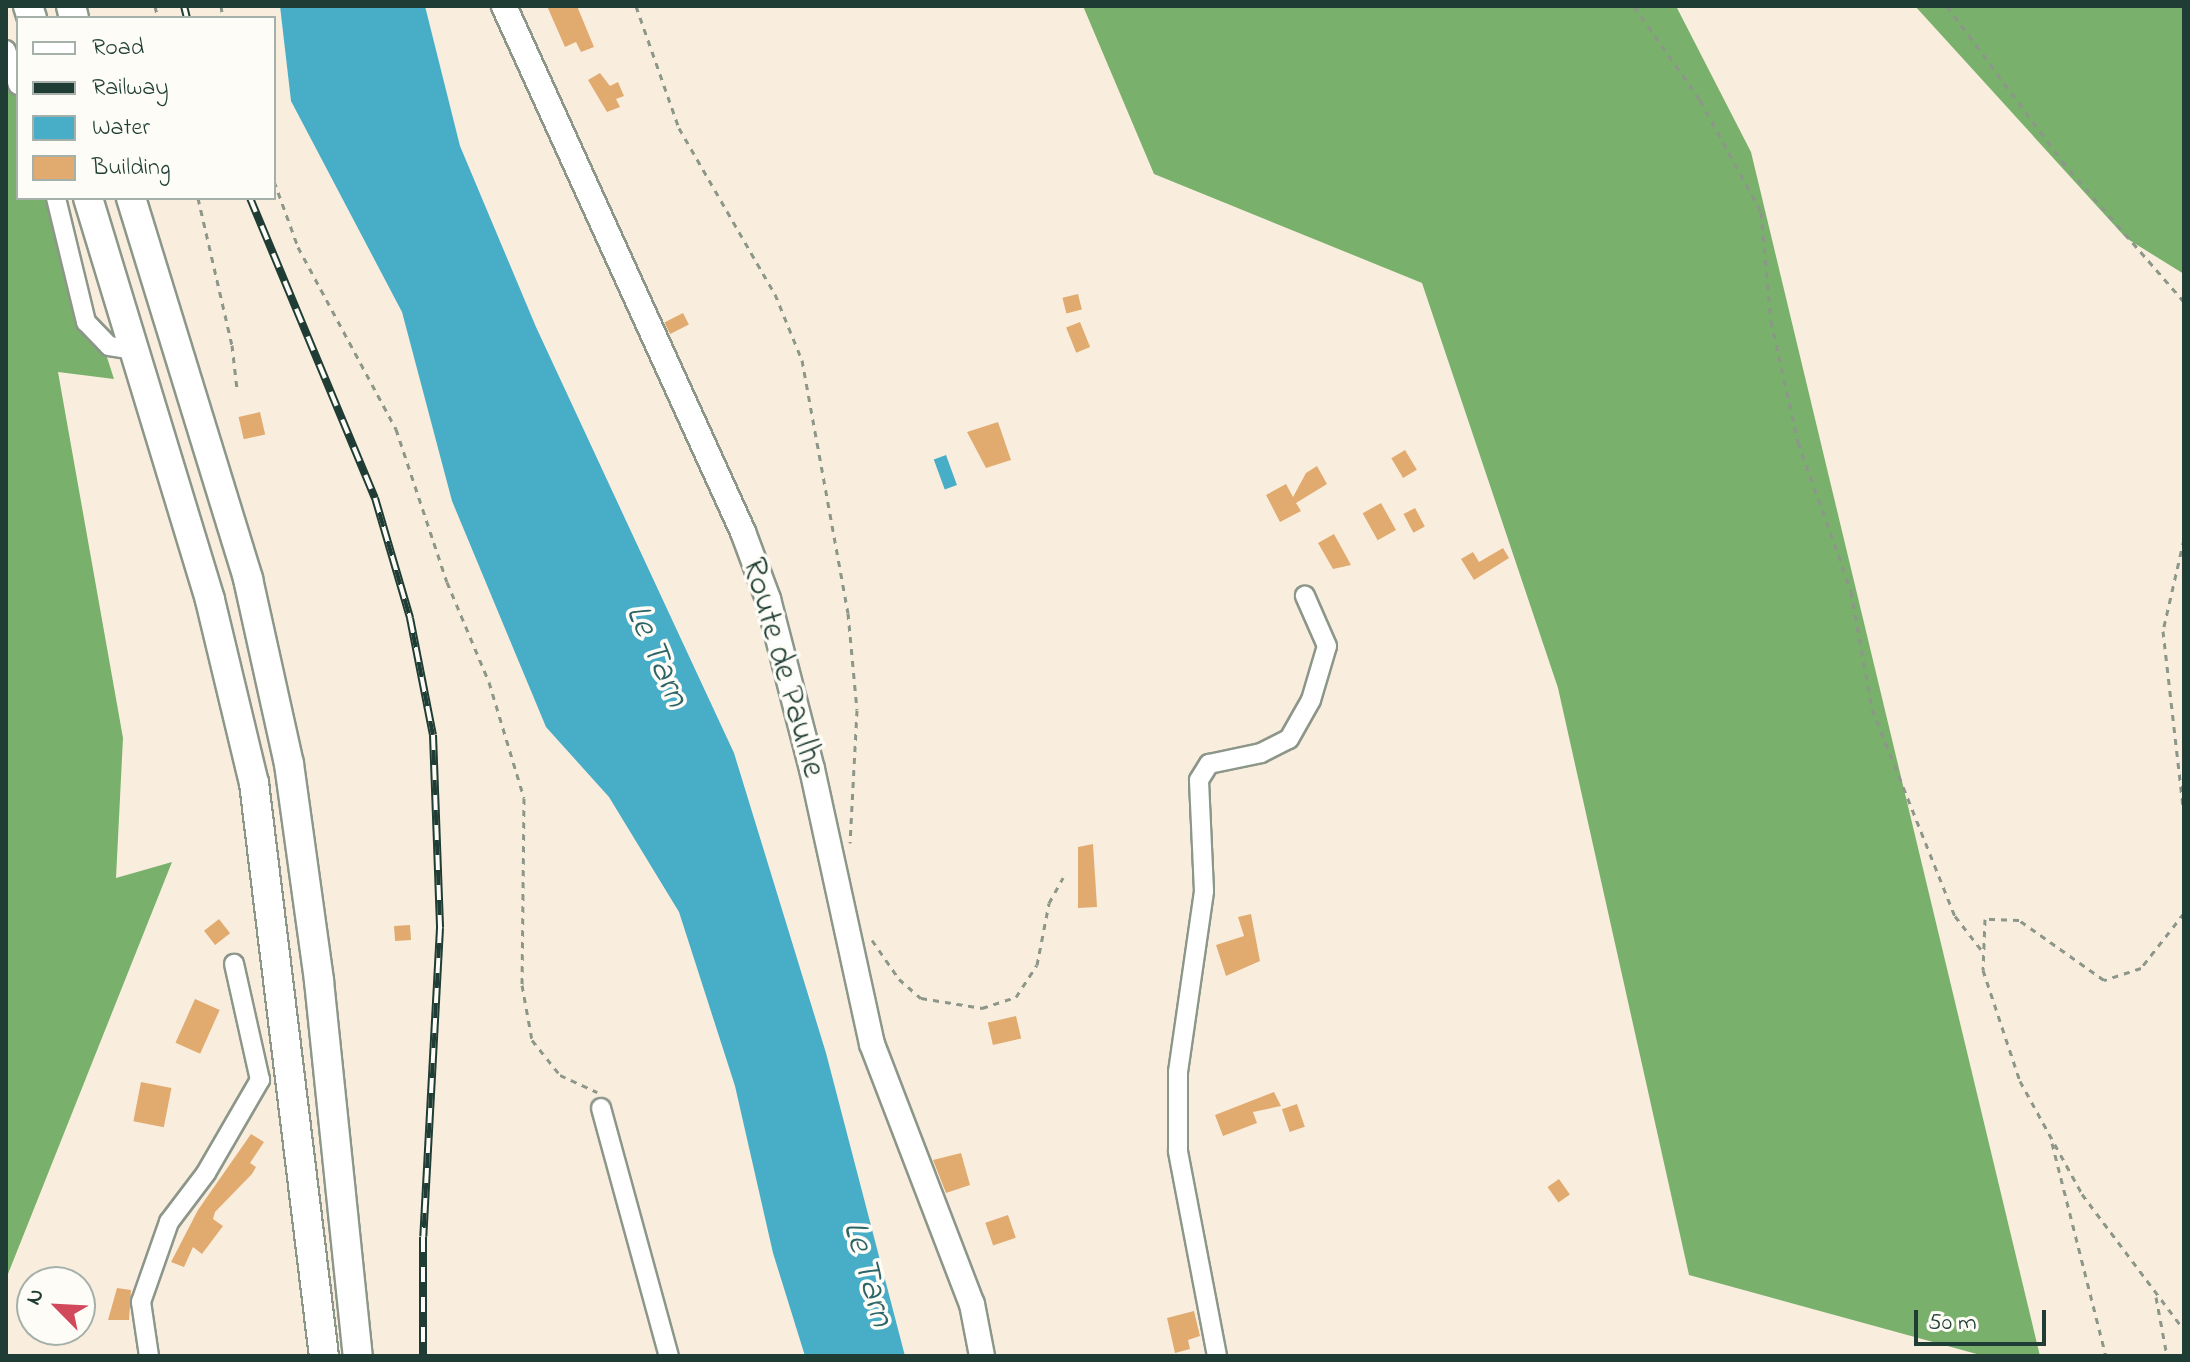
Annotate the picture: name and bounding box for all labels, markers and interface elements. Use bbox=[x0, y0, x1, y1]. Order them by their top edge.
legend bbox=[16, 16, 276, 200]
text: Road bbox=[92, 31, 144, 66]
text: Railway bbox=[92, 71, 169, 106]
text: Water bbox=[92, 111, 150, 146]
text: Building bbox=[92, 151, 171, 186]
street label: Route de Paulhe bbox=[731, 554, 833, 782]
water label: Le Tarn bbox=[614, 598, 698, 714]
water label: Le Tarn bbox=[831, 1216, 903, 1332]
north arrow bbox=[16, 1266, 96, 1346]
text: N bbox=[18, 1284, 54, 1310]
scale bar bbox=[1918, 1294, 2050, 1344]
text: 50 m bbox=[1928, 1306, 1977, 1341]

